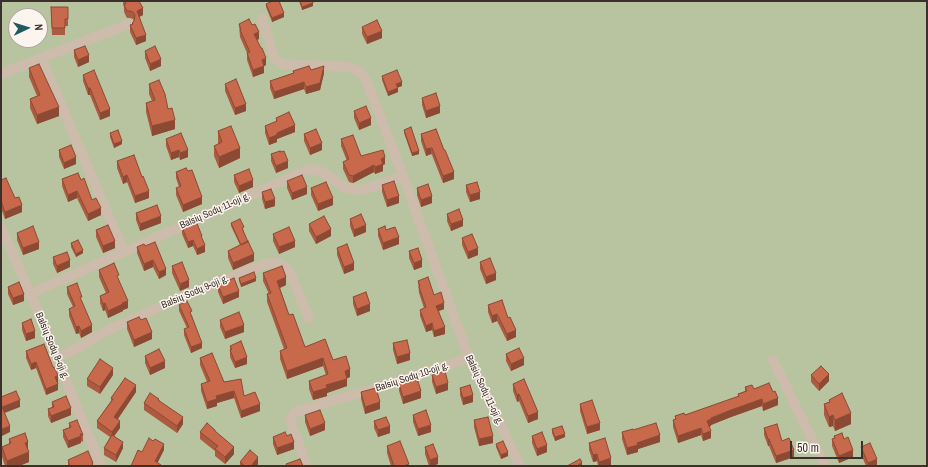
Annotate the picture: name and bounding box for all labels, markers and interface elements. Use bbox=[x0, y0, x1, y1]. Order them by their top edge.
north arrow bbox=[8, 8, 48, 48]
text: N bbox=[32, 23, 46, 31]
street label: Balsių Sodų 11-oji g. bbox=[178, 190, 252, 232]
street label: Balsių Sodų 9-oji g. bbox=[160, 272, 230, 312]
street label: Balsių Sodų 8-oji g. bbox=[32, 311, 72, 381]
street label: Balsių Sodų 11-oji g. bbox=[463, 353, 505, 427]
street label: Balsių Sodų 10-oji g. bbox=[374, 360, 450, 394]
scale bar bbox=[792, 433, 865, 459]
text: 50 m bbox=[797, 440, 819, 456]

